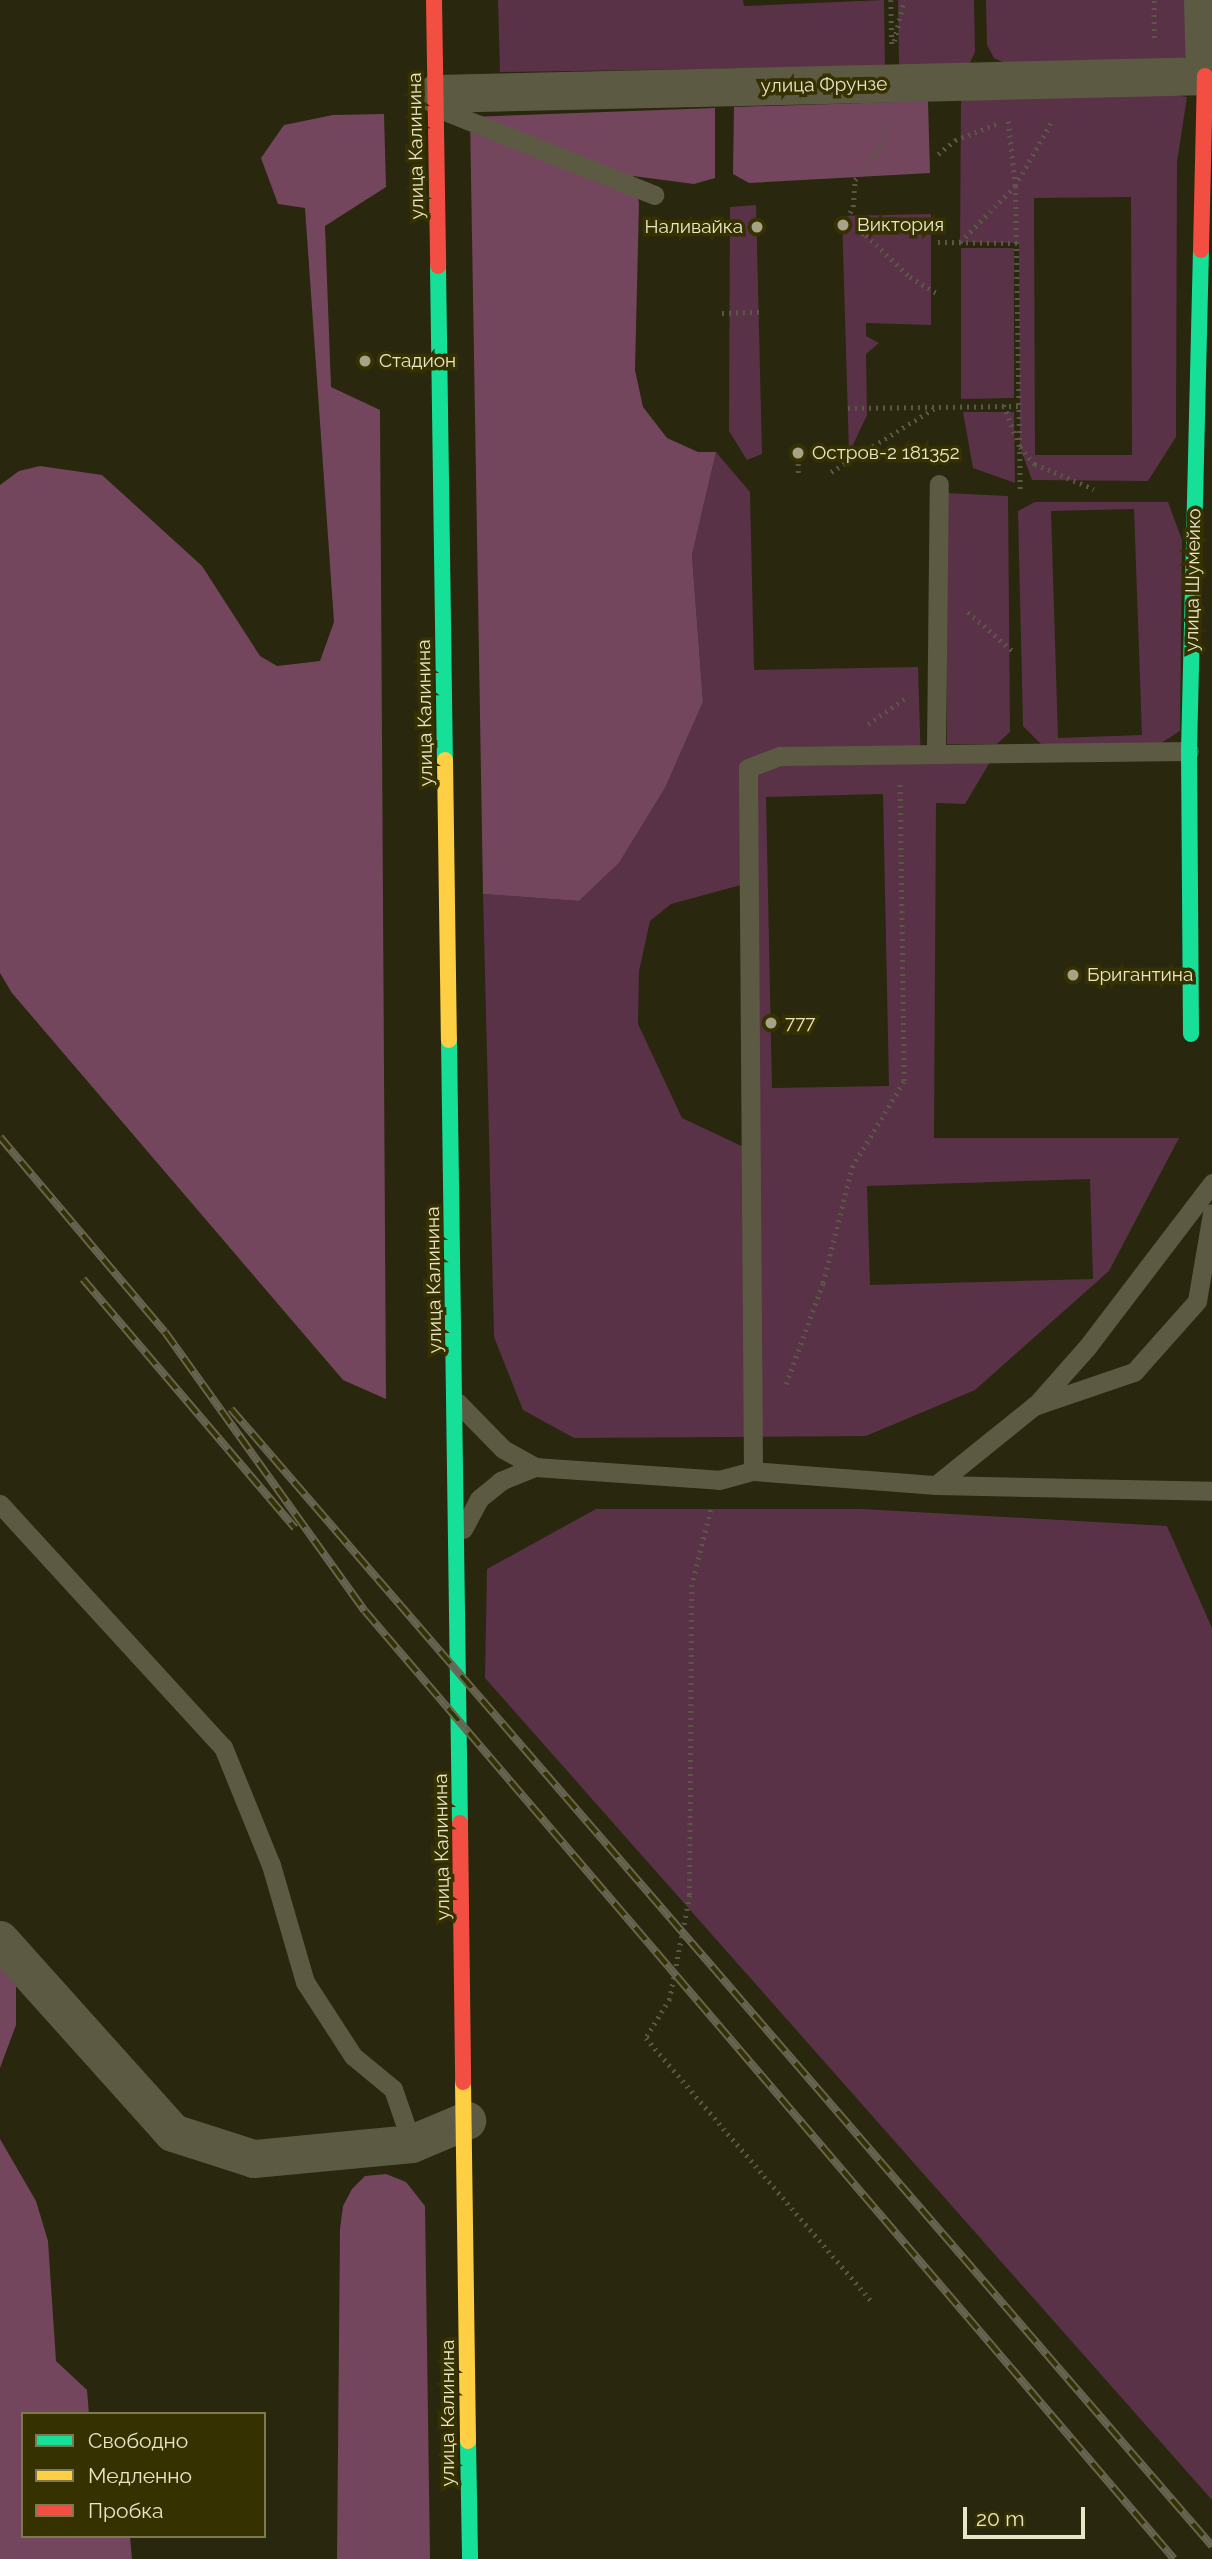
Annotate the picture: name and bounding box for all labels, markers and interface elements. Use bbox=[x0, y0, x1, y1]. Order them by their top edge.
street label: улица Калинина bbox=[403, 72, 429, 220]
street label: улица Фрунзе bbox=[761, 72, 887, 98]
place label: Виктория bbox=[857, 214, 944, 236]
place label: Наливайка bbox=[645, 216, 743, 238]
marker: Виктория bbox=[835, 217, 851, 233]
marker: Наливайка bbox=[749, 219, 765, 235]
place label: Стадион bbox=[379, 350, 456, 372]
marker: Стадион bbox=[357, 353, 373, 369]
place label: Остров-2 181352 bbox=[812, 442, 960, 464]
marker: Остров-2 181352 bbox=[790, 445, 806, 461]
street label: улица Шумейко bbox=[1180, 508, 1206, 652]
street label: улица Калинина bbox=[412, 639, 438, 787]
place label: Бригантина bbox=[1087, 964, 1193, 986]
marker: Бригантина bbox=[1065, 967, 1081, 983]
place label: 777 bbox=[785, 1012, 815, 1034]
marker: 777 bbox=[763, 1015, 779, 1031]
street label: улица Калинина bbox=[421, 1206, 447, 1354]
street label: улица Калинина bbox=[429, 1773, 455, 1921]
street label: улица Калинина bbox=[437, 2340, 459, 2486]
legend bbox=[21, 2412, 266, 2538]
text: Свободно bbox=[88, 2428, 188, 2453]
text: Медленно bbox=[88, 2463, 192, 2488]
scale bar bbox=[967, 2492, 1090, 2536]
text: Пробка bbox=[88, 2498, 164, 2523]
text: 20 m bbox=[976, 2506, 1024, 2531]

